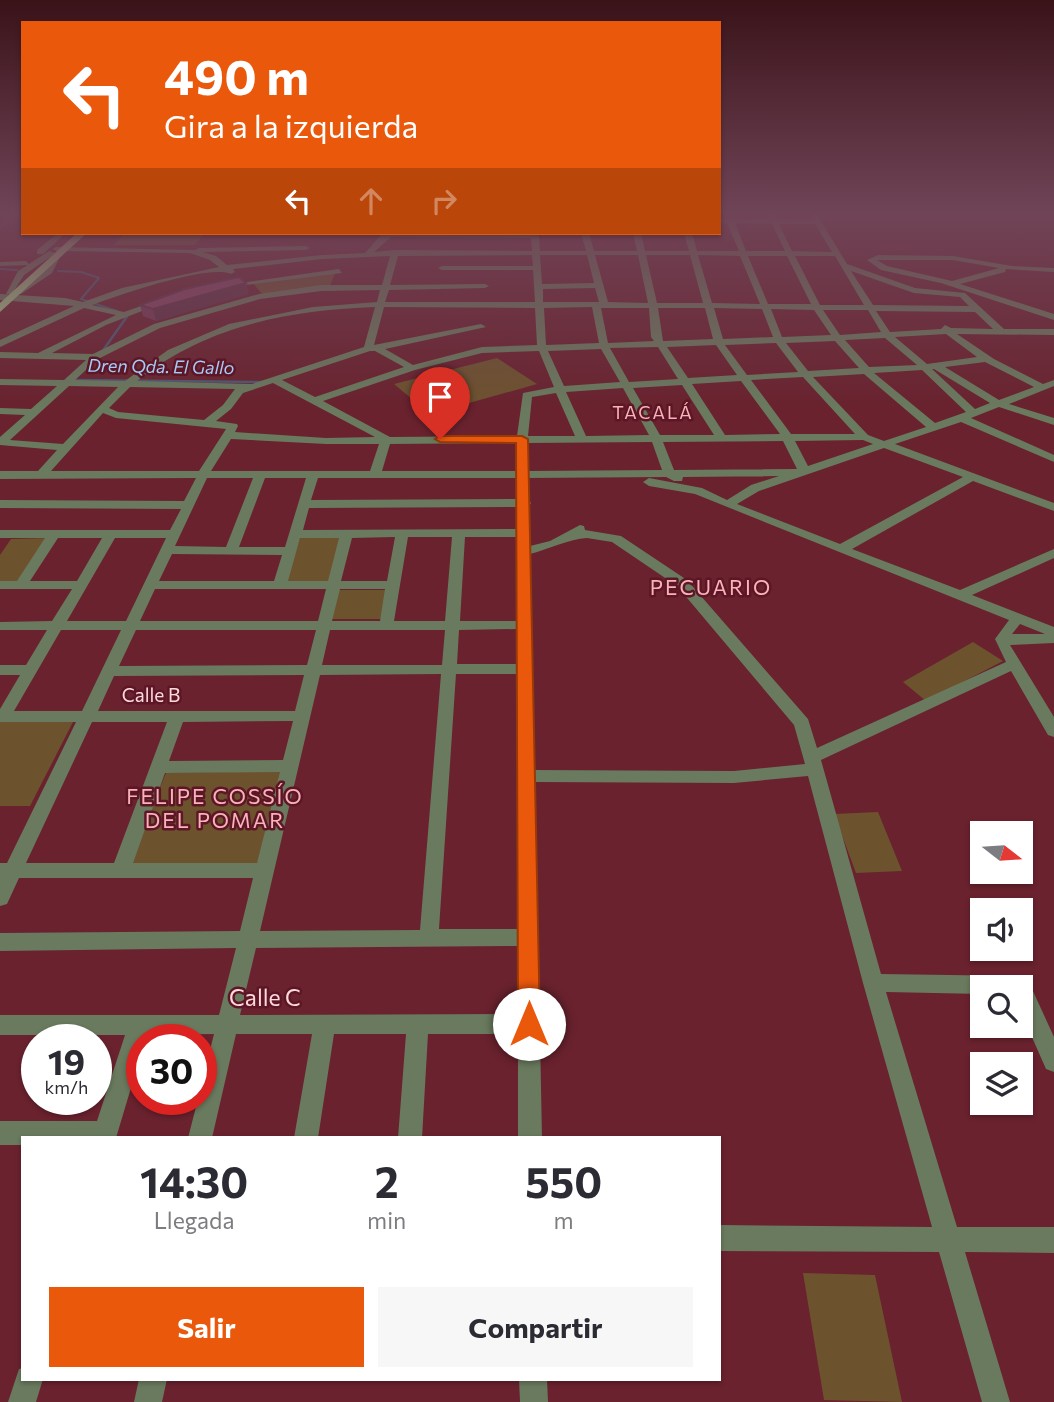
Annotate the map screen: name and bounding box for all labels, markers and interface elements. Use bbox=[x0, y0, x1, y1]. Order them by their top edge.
text: 490 m bbox=[164, 45, 309, 105]
icon: left bbox=[49, 49, 140, 140]
text: Gira a la izquierda bbox=[164, 105, 418, 145]
icon: left bbox=[279, 182, 317, 220]
icon: ahead bbox=[352, 182, 390, 220]
icon: right bbox=[425, 182, 463, 220]
water label: Dren Qda. El Gallo bbox=[87, 354, 235, 378]
pin bbox=[410, 367, 470, 439]
icon: arrive bbox=[421, 378, 459, 416]
district label: TACALÁ bbox=[612, 401, 694, 423]
district label: PECUARIO bbox=[650, 574, 772, 599]
street label: Calle B bbox=[122, 683, 180, 706]
district label: FELIPE COSSÍO DEL POMAR bbox=[126, 783, 304, 832]
north arrow bbox=[970, 821, 1032, 884]
map controls bbox=[970, 821, 1033, 1115]
button: sound bbox=[970, 898, 1033, 961]
button: search bbox=[970, 975, 1033, 1038]
street label: Calle C bbox=[229, 983, 301, 1011]
position arrow bbox=[492, 987, 566, 1061]
speed limit sign: 30 bbox=[126, 1024, 217, 1115]
text: 19 bbox=[48, 1039, 85, 1082]
button: layers bbox=[970, 1052, 1033, 1115]
text: km/h bbox=[45, 1076, 88, 1098]
text: 14:30 bbox=[140, 1155, 248, 1207]
text: 2 bbox=[375, 1155, 399, 1207]
text: 550 bbox=[525, 1155, 602, 1207]
text: Llegada bbox=[154, 1206, 234, 1234]
text: min bbox=[367, 1206, 406, 1234]
text: m bbox=[554, 1206, 574, 1234]
button: Salir bbox=[49, 1287, 364, 1367]
button: Compartir bbox=[378, 1287, 693, 1367]

